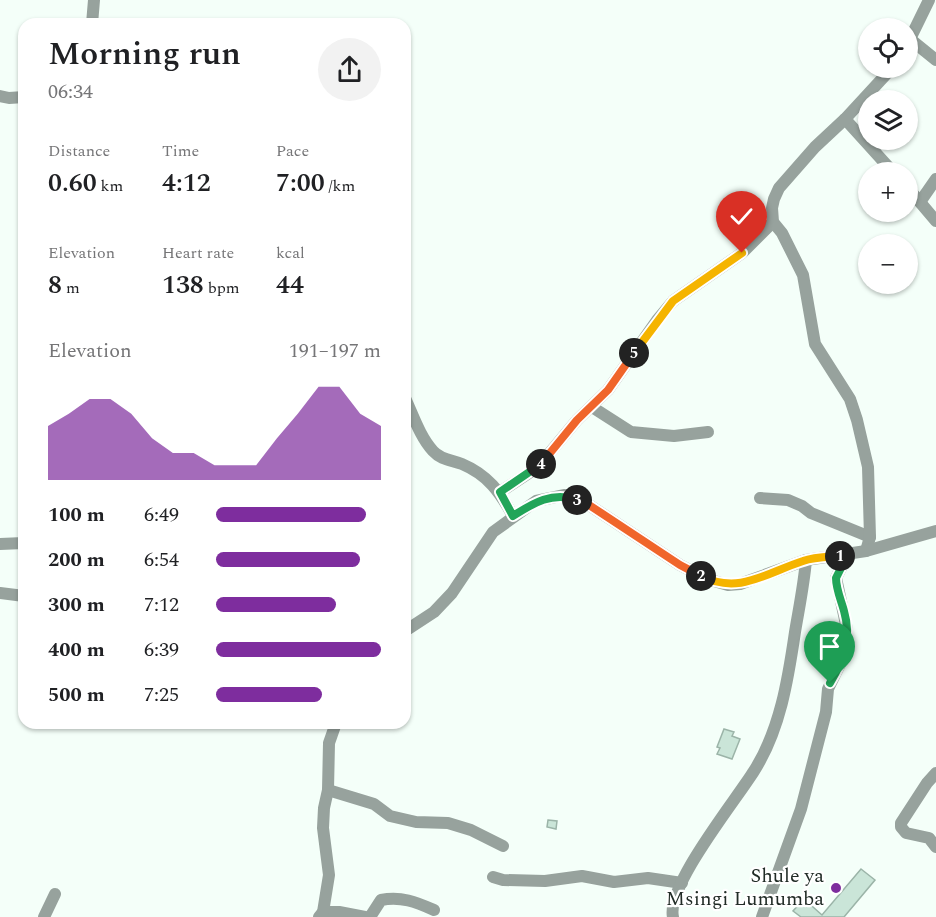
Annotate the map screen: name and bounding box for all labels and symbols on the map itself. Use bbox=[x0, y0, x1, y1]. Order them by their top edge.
pin bbox=[716, 191, 767, 253]
pin: 5 bbox=[619, 338, 649, 368]
pin: 4 bbox=[526, 449, 556, 479]
pin: 3 bbox=[562, 485, 592, 515]
pin: 1 bbox=[825, 541, 855, 571]
pin: 2 bbox=[686, 561, 716, 591]
pin bbox=[804, 621, 855, 683]
place label: Shule ya Msingi Lumumba bbox=[666, 861, 824, 914]
marker: Shule ya Msingi Lumumba bbox=[829, 881, 843, 895]

